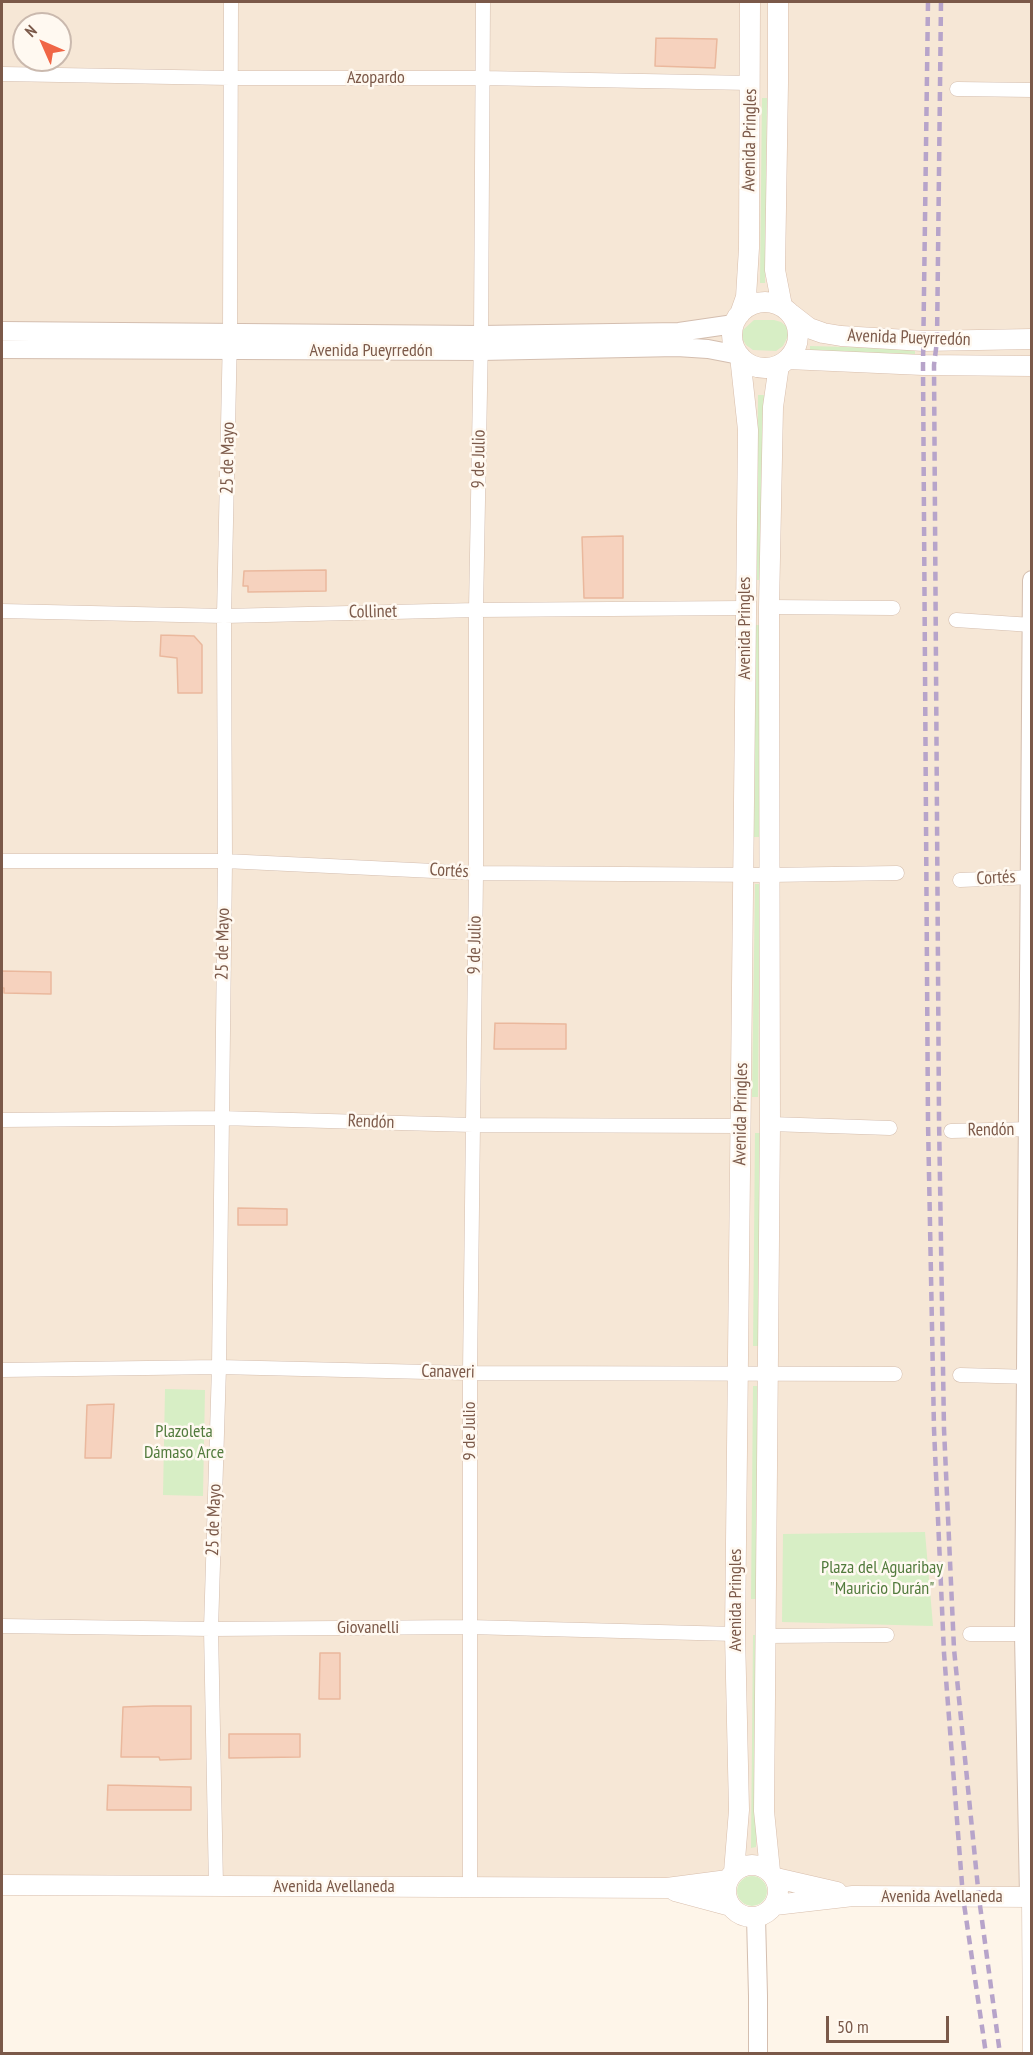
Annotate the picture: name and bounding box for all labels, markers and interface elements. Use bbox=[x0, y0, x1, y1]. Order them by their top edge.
north arrow bbox=[12, 12, 72, 72]
text: N bbox=[21, 21, 41, 41]
street label: Azopardo bbox=[347, 67, 405, 89]
street label: Avenida Pringles bbox=[738, 88, 762, 192]
street label: Avenida Pueyrredón bbox=[847, 325, 971, 351]
street label: Avenida Pueyrredón bbox=[309, 340, 433, 362]
street label: 25 de Mayo bbox=[217, 422, 239, 494]
street label: 9 de Julio bbox=[468, 429, 490, 489]
street label: Avenida Pringles bbox=[734, 577, 756, 679]
street label: Collinet bbox=[349, 601, 397, 623]
street label: Cortés bbox=[429, 859, 469, 883]
street label: Cortés bbox=[976, 866, 1016, 890]
street label: 25 de Mayo bbox=[212, 908, 234, 980]
street label: 9 de Julio bbox=[464, 915, 486, 975]
street label: Avenida Pringles bbox=[729, 1062, 753, 1166]
street label: Rendón bbox=[347, 1110, 395, 1134]
street label: Rendón bbox=[967, 1119, 1015, 1141]
street label: Canaveri bbox=[421, 1361, 475, 1383]
street label: 9 de Julio bbox=[459, 1402, 481, 1460]
park label: Plazoleta Dámaso Arce bbox=[144, 1421, 224, 1464]
street label: 25 de Mayo bbox=[202, 1484, 226, 1556]
street label: Avenida Pringles bbox=[725, 1549, 747, 1651]
park label: Plaza del Aguaribay "Mauricio Durán" bbox=[821, 1557, 943, 1600]
street label: Giovanelli bbox=[337, 1617, 399, 1639]
street label: Avenida Avellaneda bbox=[273, 1876, 395, 1898]
street label: Avenida Avellaneda bbox=[881, 1886, 1003, 1908]
scale bar bbox=[829, 2004, 952, 2042]
text: 50 m bbox=[837, 2015, 869, 2038]

